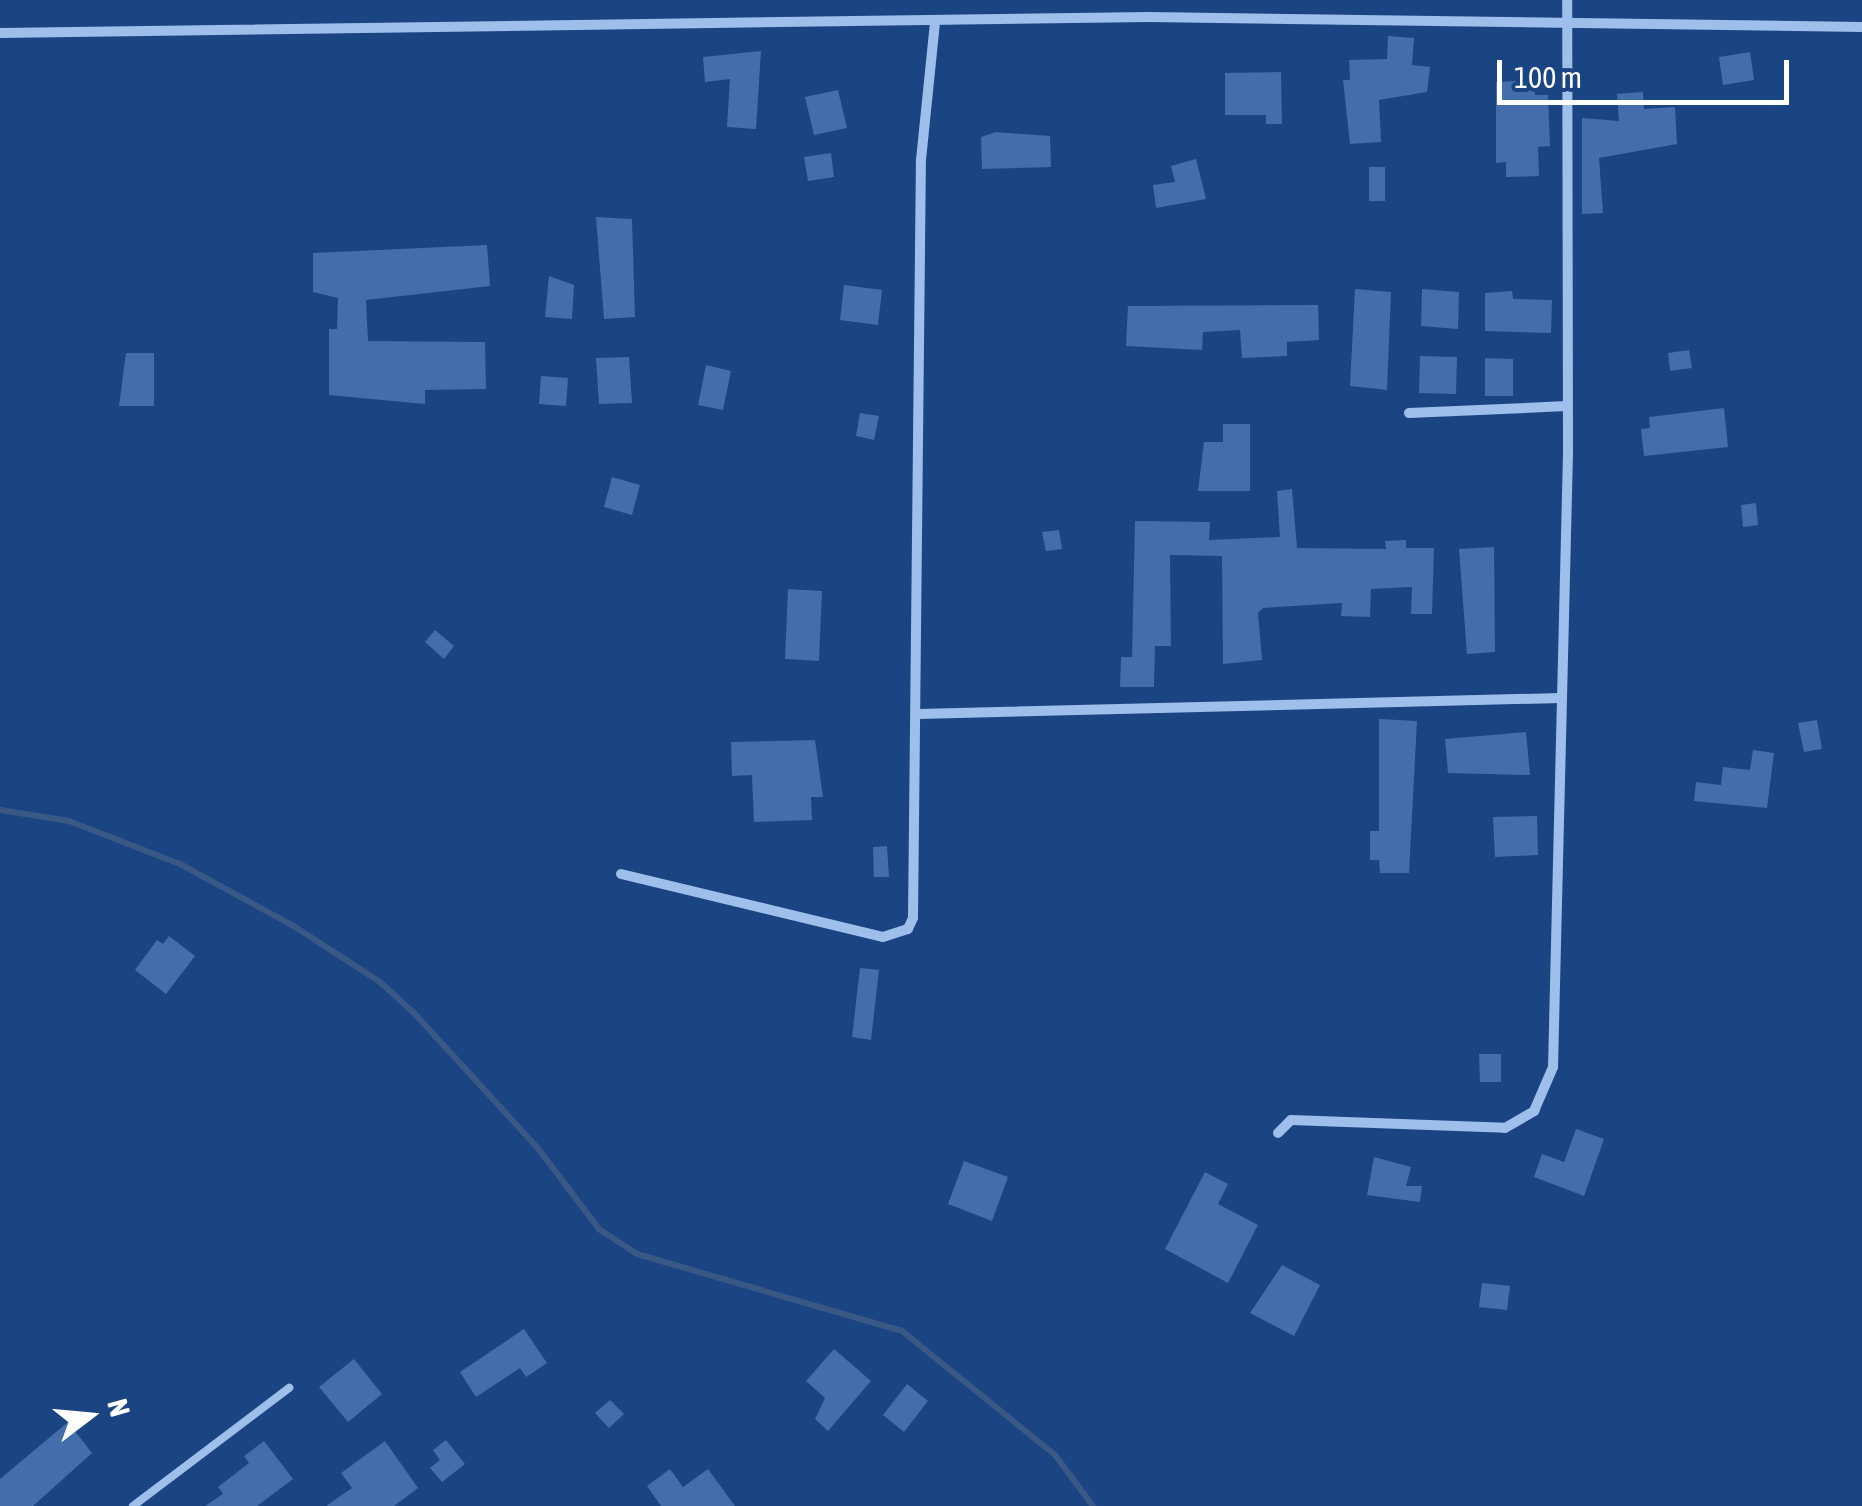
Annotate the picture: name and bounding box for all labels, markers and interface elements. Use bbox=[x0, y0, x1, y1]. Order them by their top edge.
scale bar bbox=[1502, 40, 1794, 102]
text: 100 m bbox=[1514, 60, 1582, 94]
north arrow bbox=[40, 1366, 140, 1466]
text: N bbox=[101, 1395, 136, 1420]

